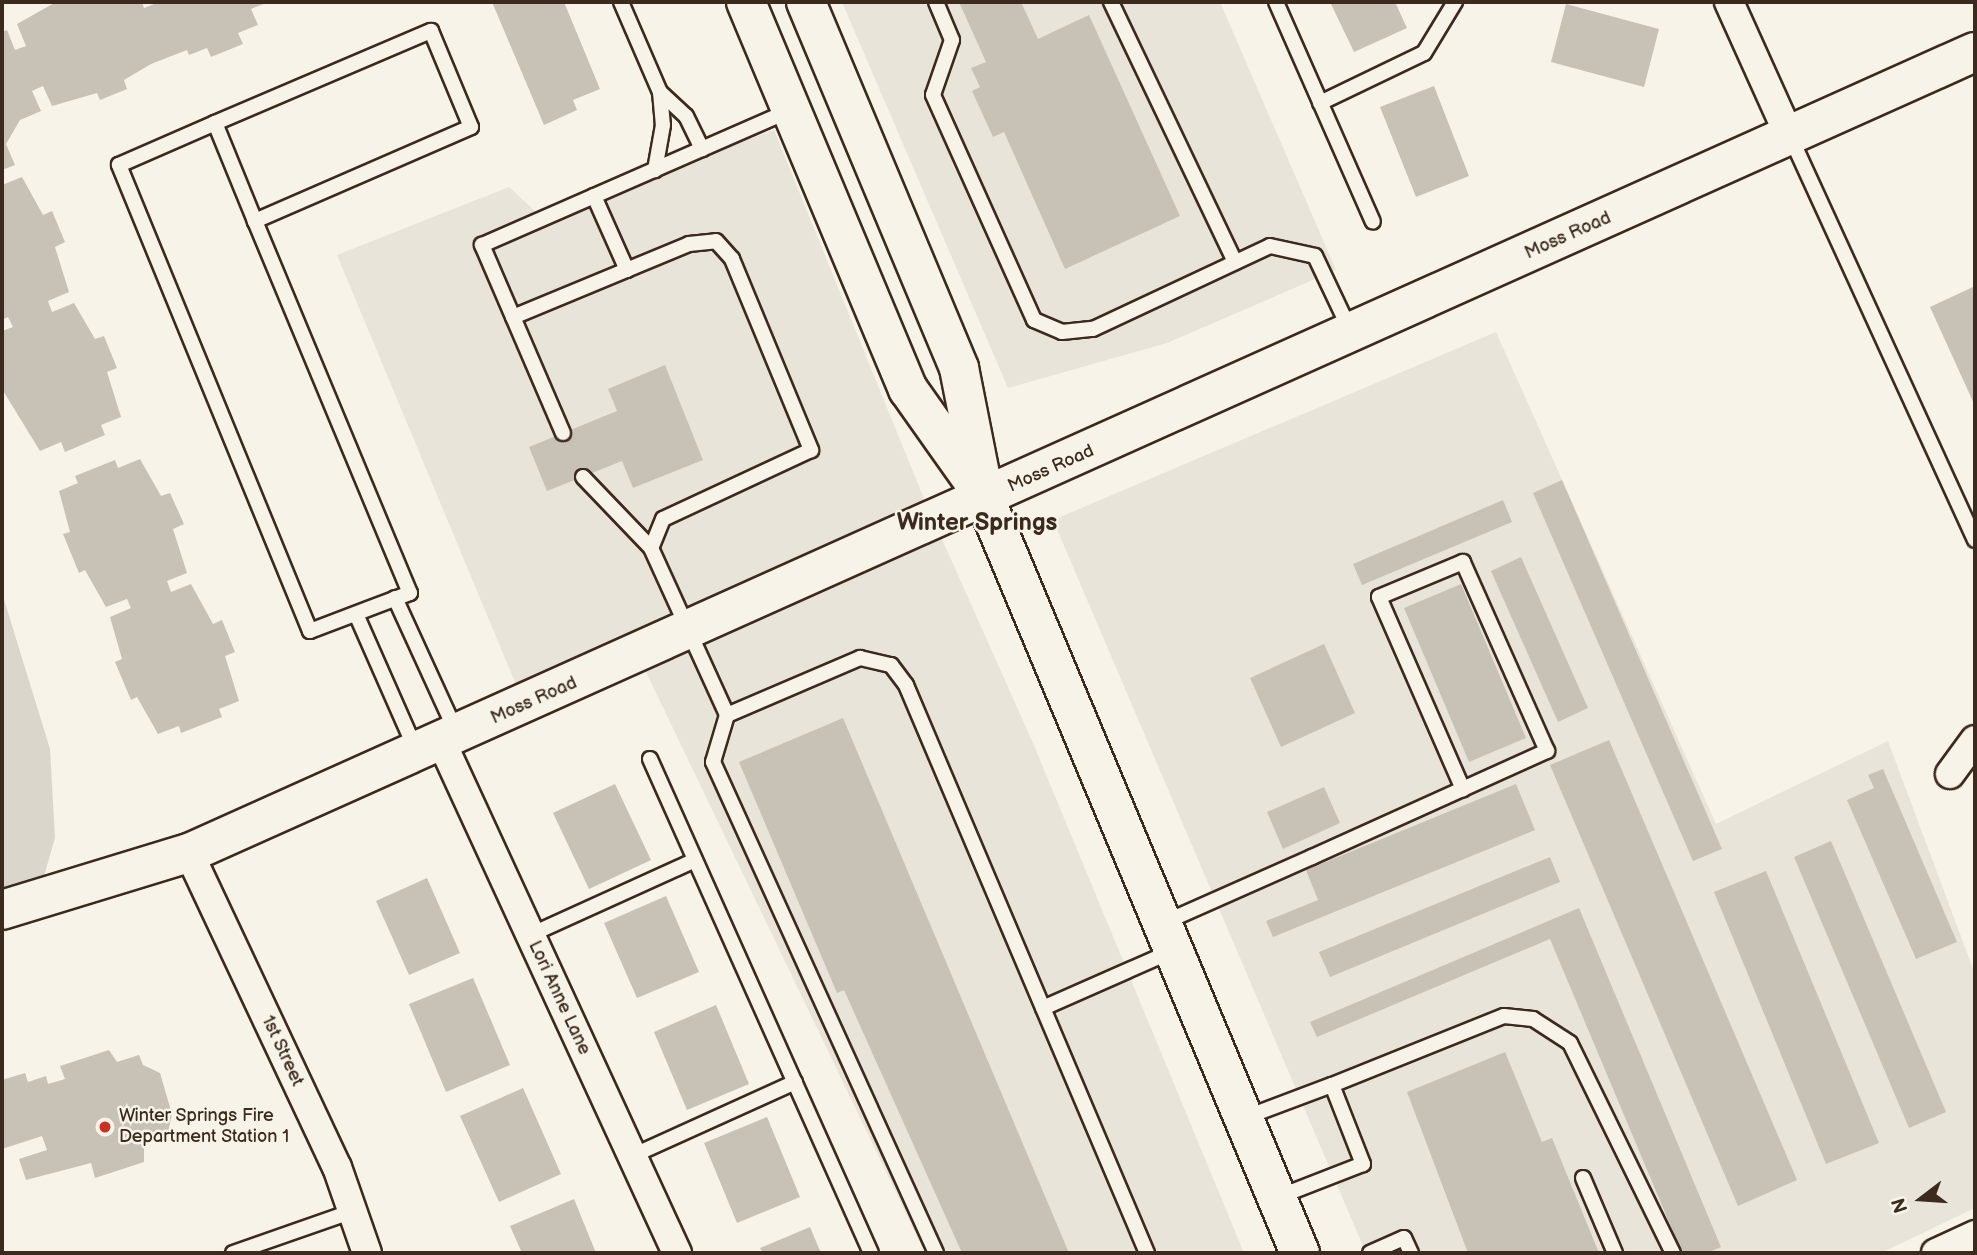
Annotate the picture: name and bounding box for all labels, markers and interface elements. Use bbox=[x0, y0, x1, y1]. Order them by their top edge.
street label: Moss Road bbox=[1522, 207, 1614, 265]
street label: Moss Road bbox=[1005, 440, 1097, 498]
district label: Winter Springs bbox=[897, 509, 1057, 537]
street label: Moss Road bbox=[488, 672, 580, 730]
street label: Lori Anne Lane bbox=[523, 938, 595, 1058]
street label: 1st Street bbox=[256, 1012, 308, 1090]
place label: Winter Springs Fire Department Station 1 bbox=[119, 1106, 289, 1148]
marker: Winter Springs Fire Department Station 1 bbox=[97, 1119, 113, 1135]
north arrow bbox=[1886, 1164, 1956, 1234]
text: N bbox=[1887, 1195, 1914, 1215]

